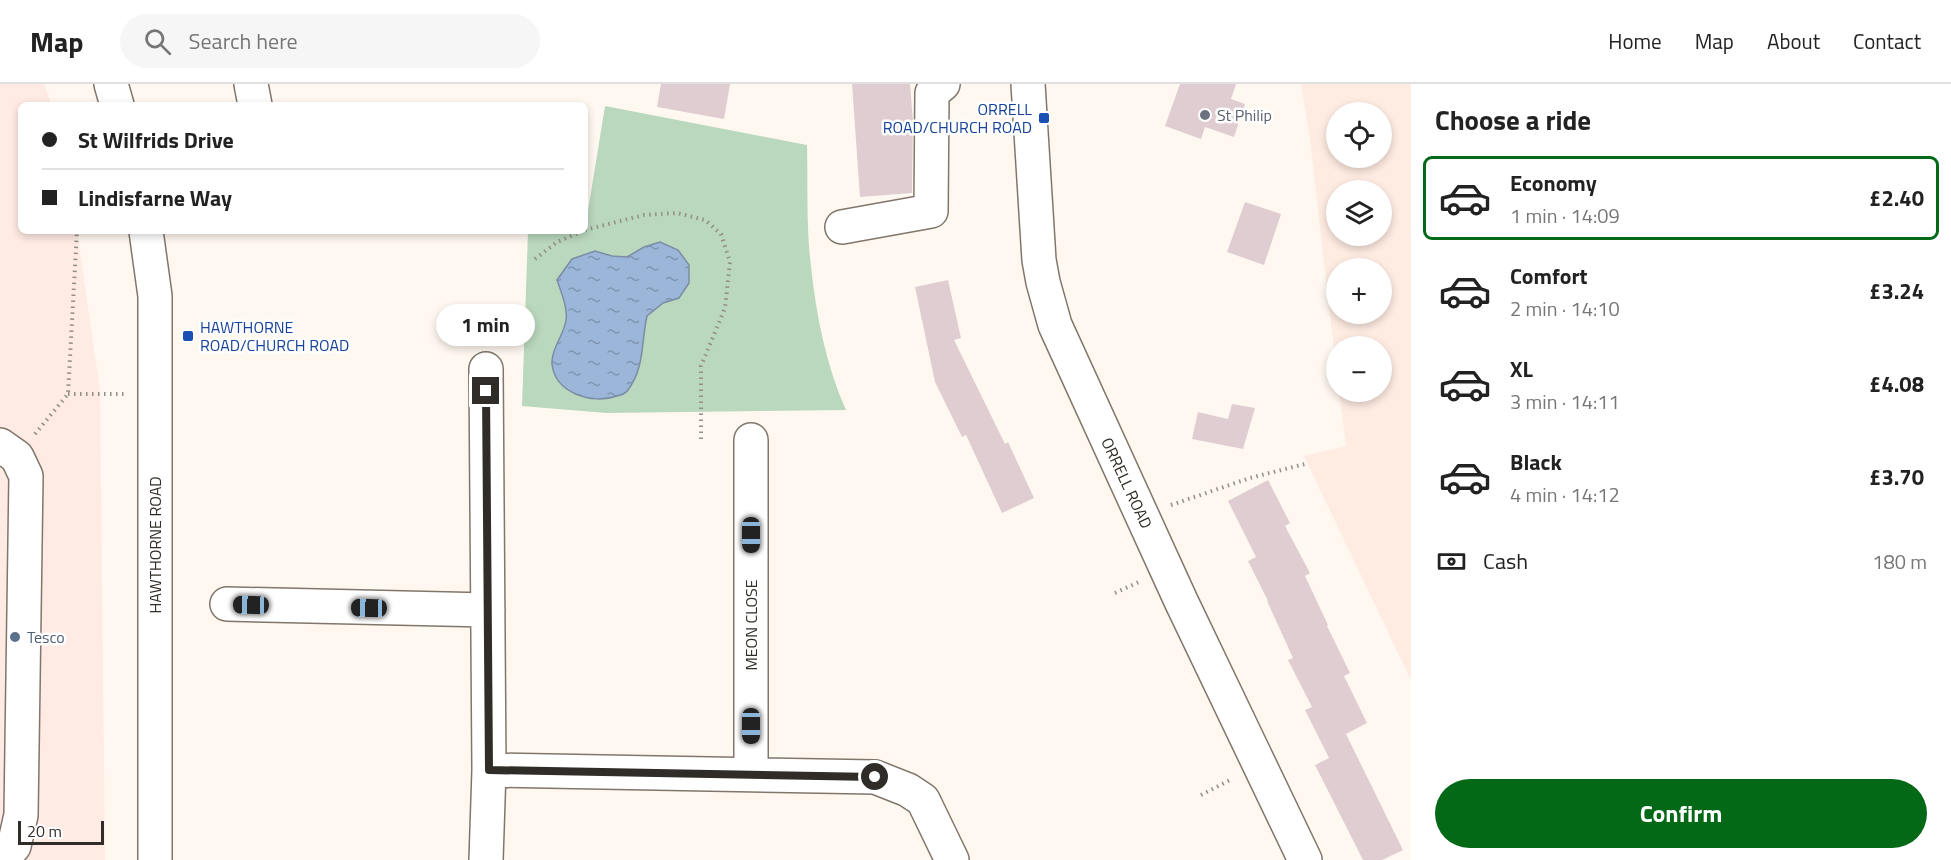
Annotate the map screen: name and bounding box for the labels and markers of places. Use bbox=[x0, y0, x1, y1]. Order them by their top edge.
place label: ORRELL ROAD/CHURCH ROAD bbox=[883, 97, 1032, 139]
place label: St Philip bbox=[1217, 103, 1272, 127]
marker: St Philip bbox=[1198, 108, 1212, 122]
marker: ORRELL ROAD/CHURCH ROAD bbox=[1037, 111, 1051, 125]
place label: HAWTHORNE ROAD/CHURCH ROAD bbox=[200, 315, 349, 357]
marker: HAWTHORNE ROAD/CHURCH ROAD bbox=[181, 329, 195, 343]
place label: Tesco bbox=[27, 625, 65, 649]
marker: Tesco bbox=[8, 630, 22, 644]

